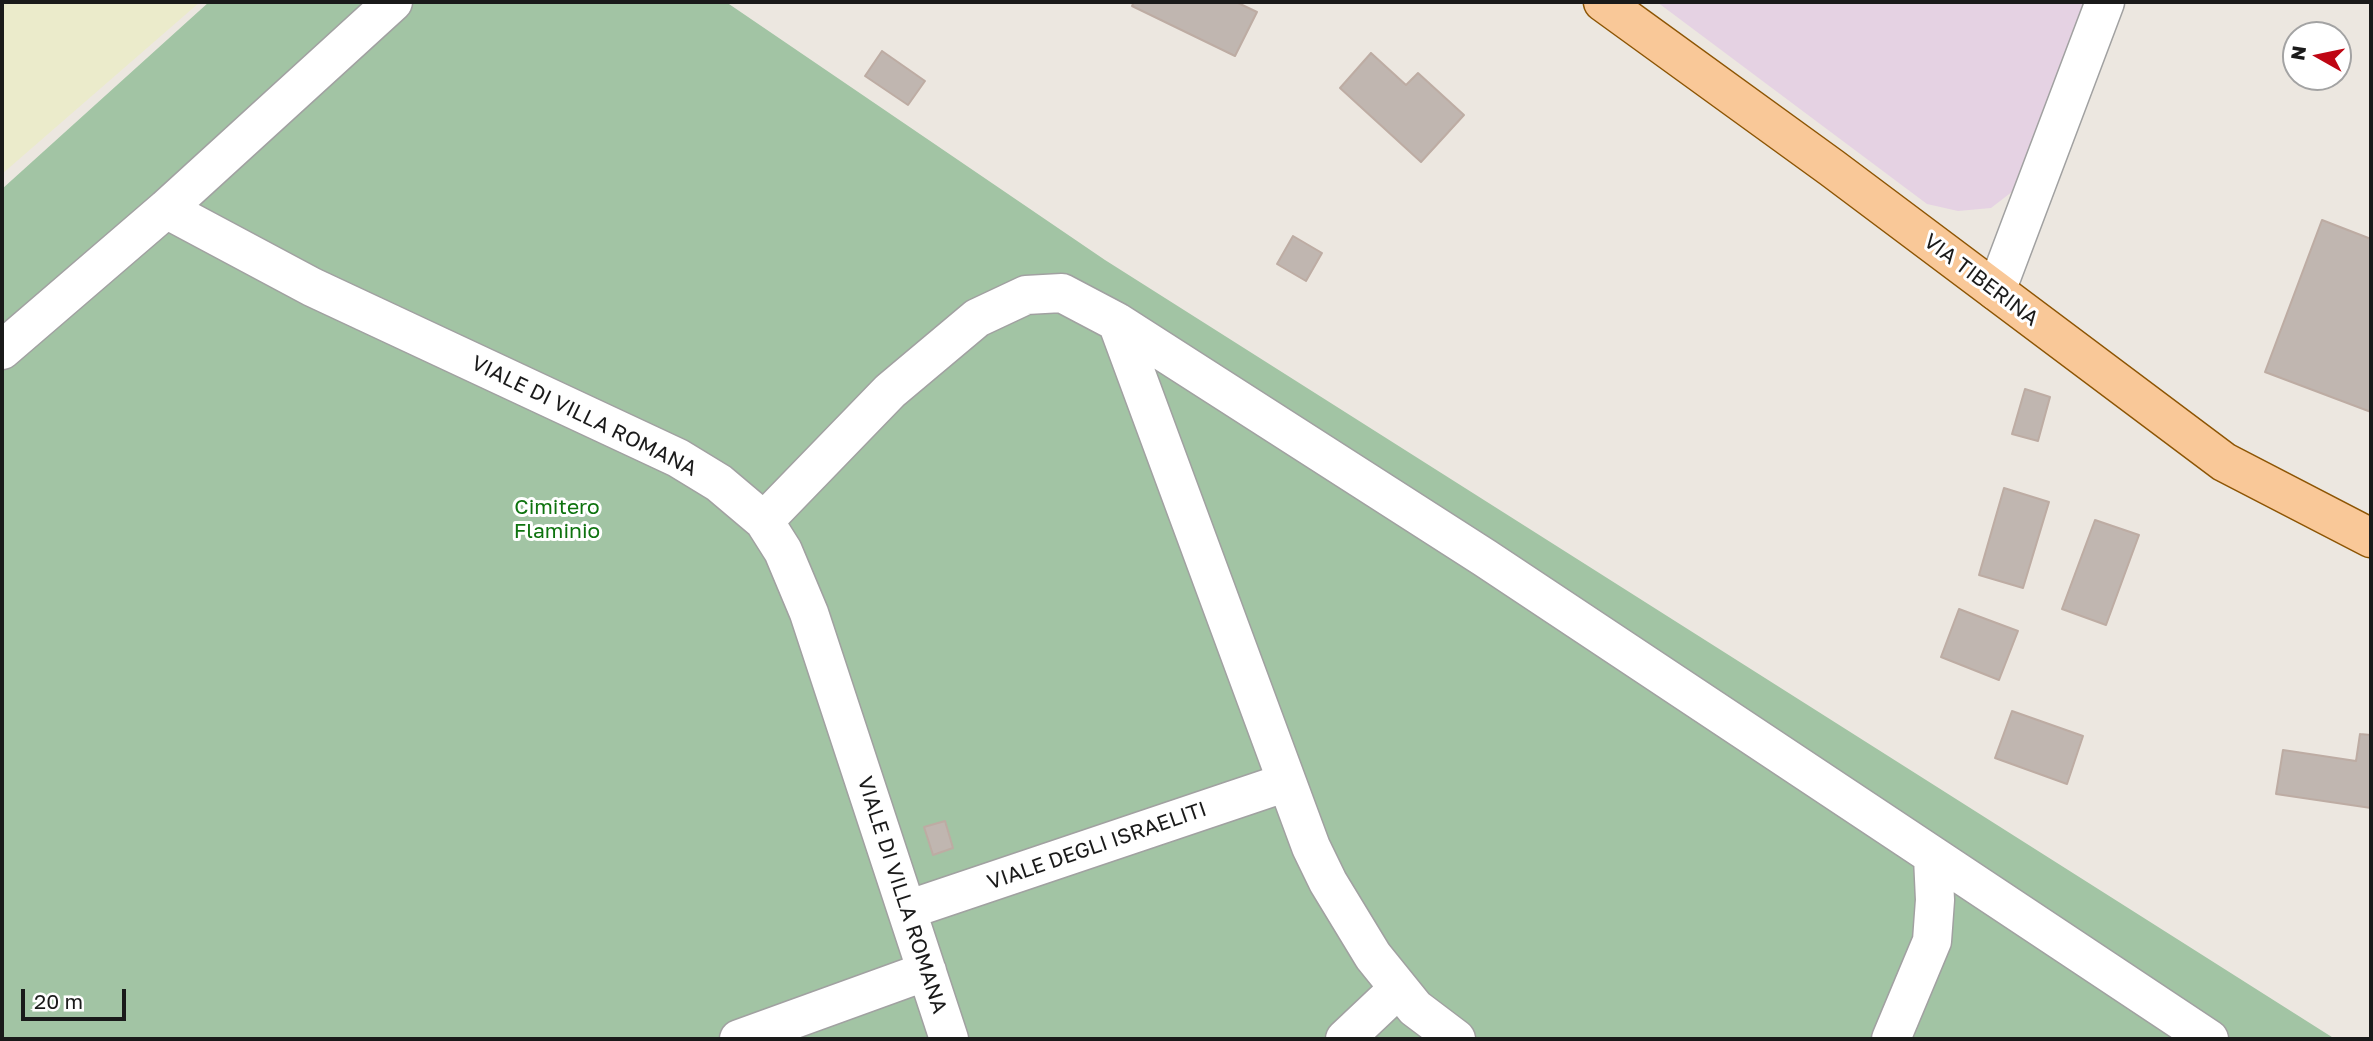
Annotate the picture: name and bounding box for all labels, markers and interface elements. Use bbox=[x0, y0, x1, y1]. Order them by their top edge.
north arrow bbox=[2282, 21, 2352, 91]
text: N bbox=[2285, 44, 2310, 62]
street label: VIA TIBERINA bbox=[1919, 229, 2043, 331]
street label: VIALE DI VILLA ROMANA bbox=[467, 350, 701, 482]
park label: Cimitero Flaminio bbox=[514, 494, 600, 544]
street label: VIALE DI VILLA ROMANA bbox=[852, 773, 952, 1017]
street label: VIALE DEGLI ISRAELITI bbox=[984, 797, 1210, 895]
scale bar bbox=[24, 974, 130, 1018]
text: 20 m bbox=[34, 988, 83, 1014]

